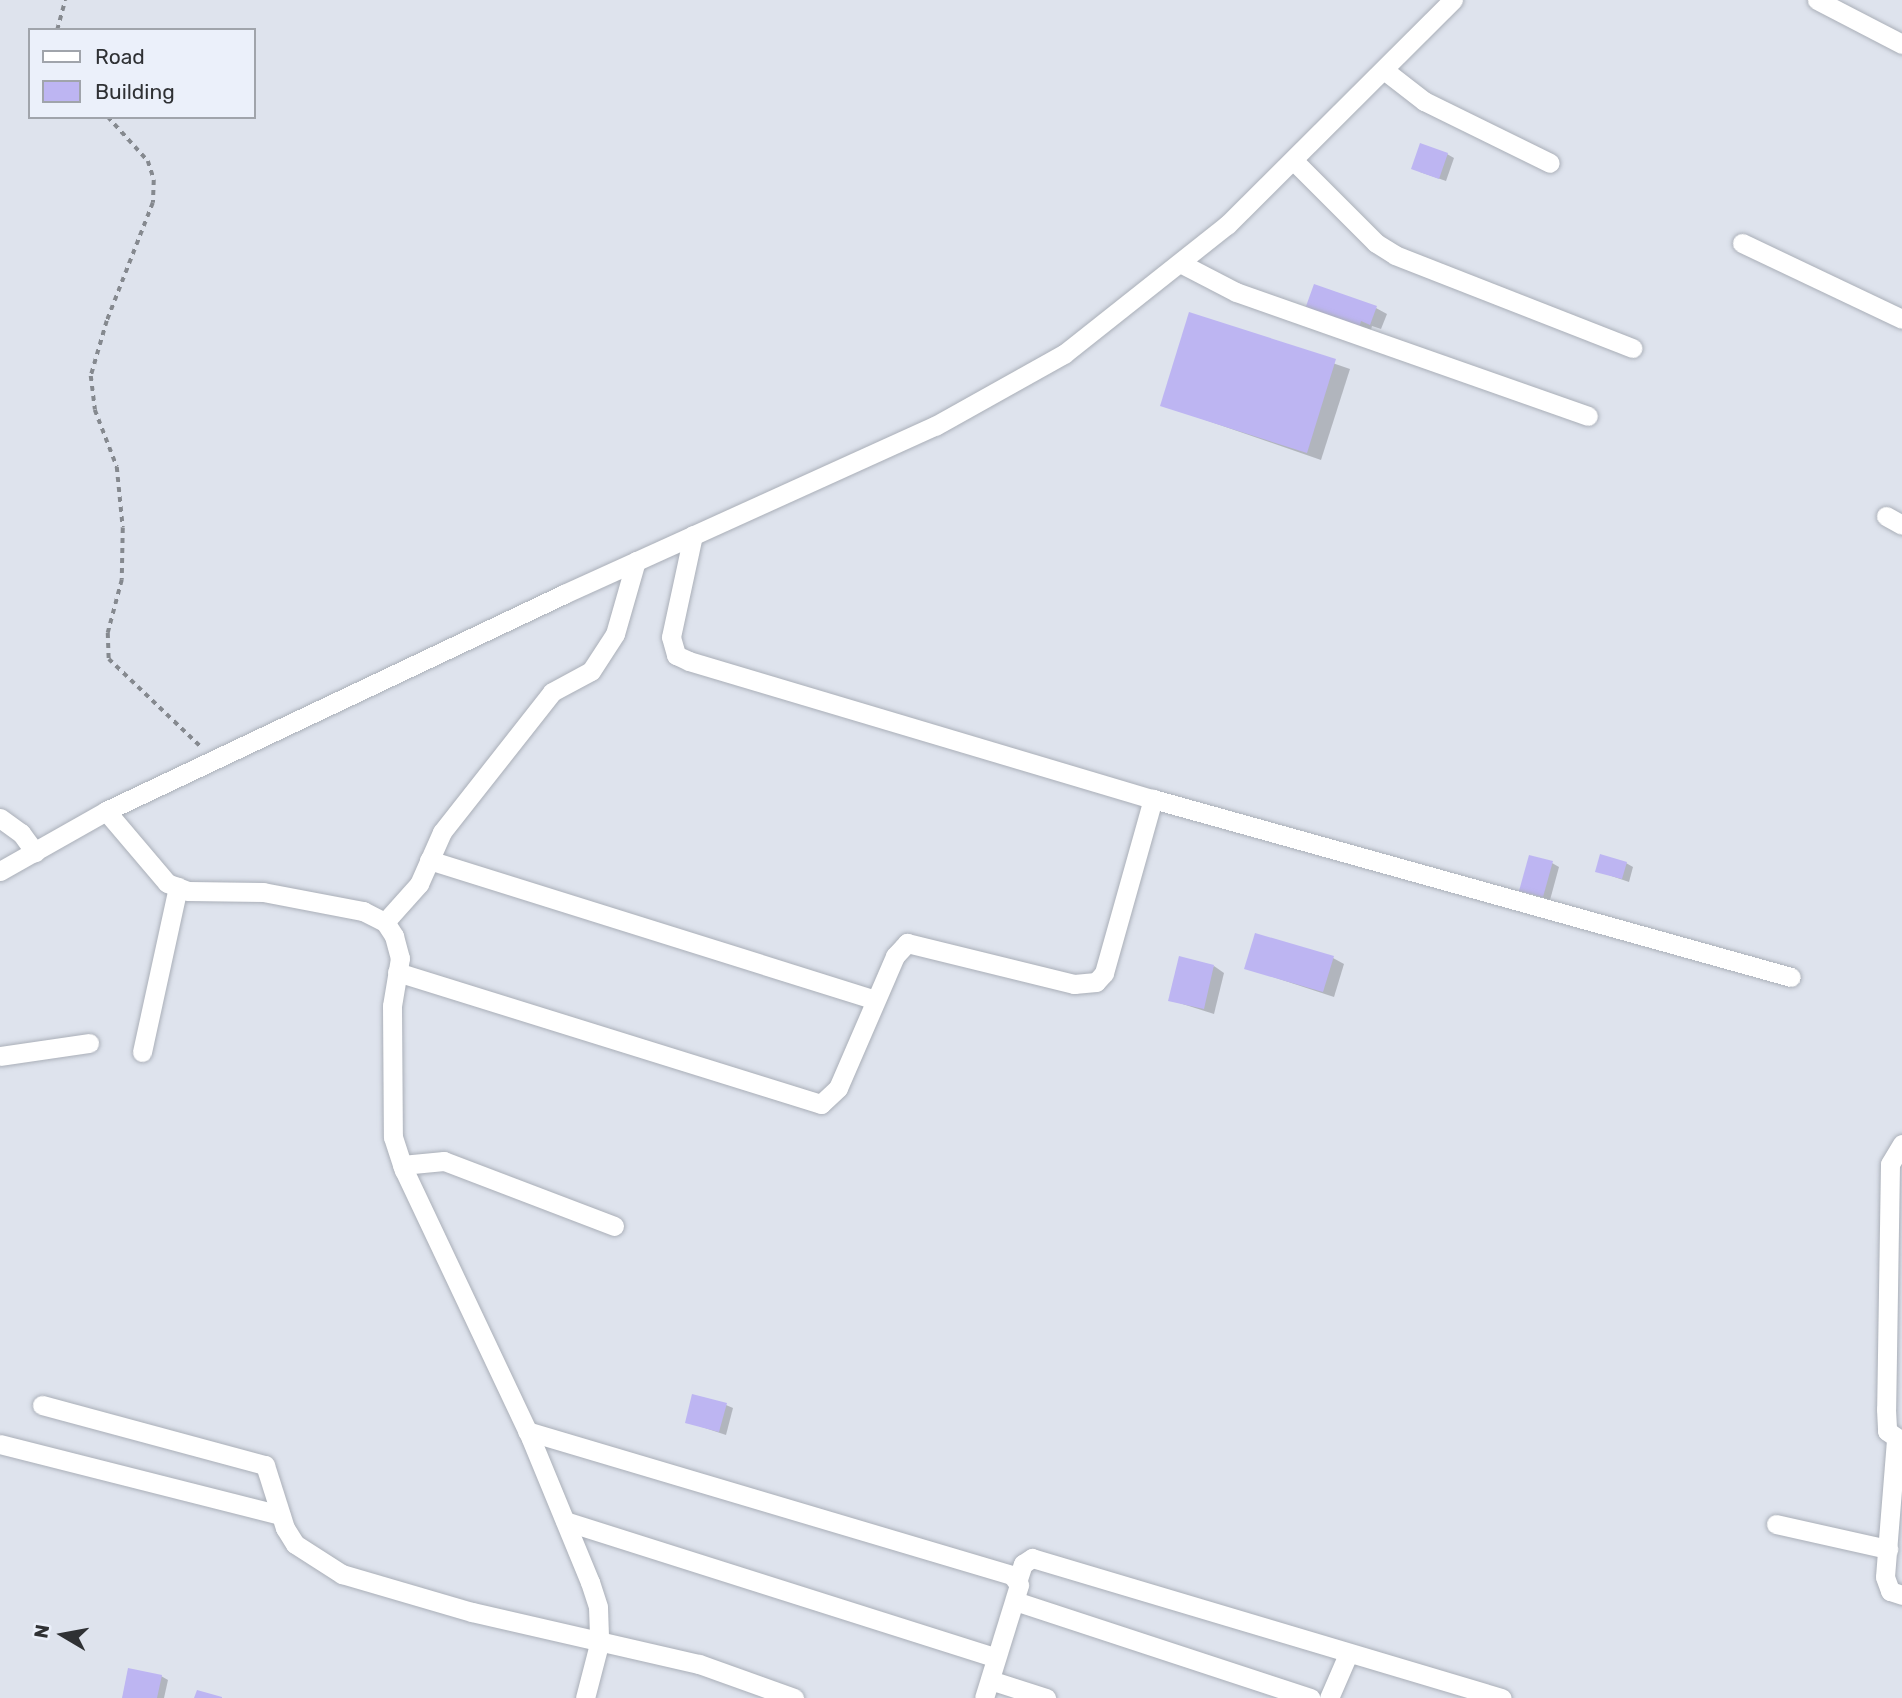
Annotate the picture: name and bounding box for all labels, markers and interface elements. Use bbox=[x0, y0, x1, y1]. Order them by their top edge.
legend bbox=[28, 28, 256, 119]
text: Road bbox=[95, 44, 145, 69]
text: Building bbox=[95, 79, 175, 104]
north arrow bbox=[28, 1600, 98, 1670]
text: N bbox=[29, 1623, 54, 1640]

